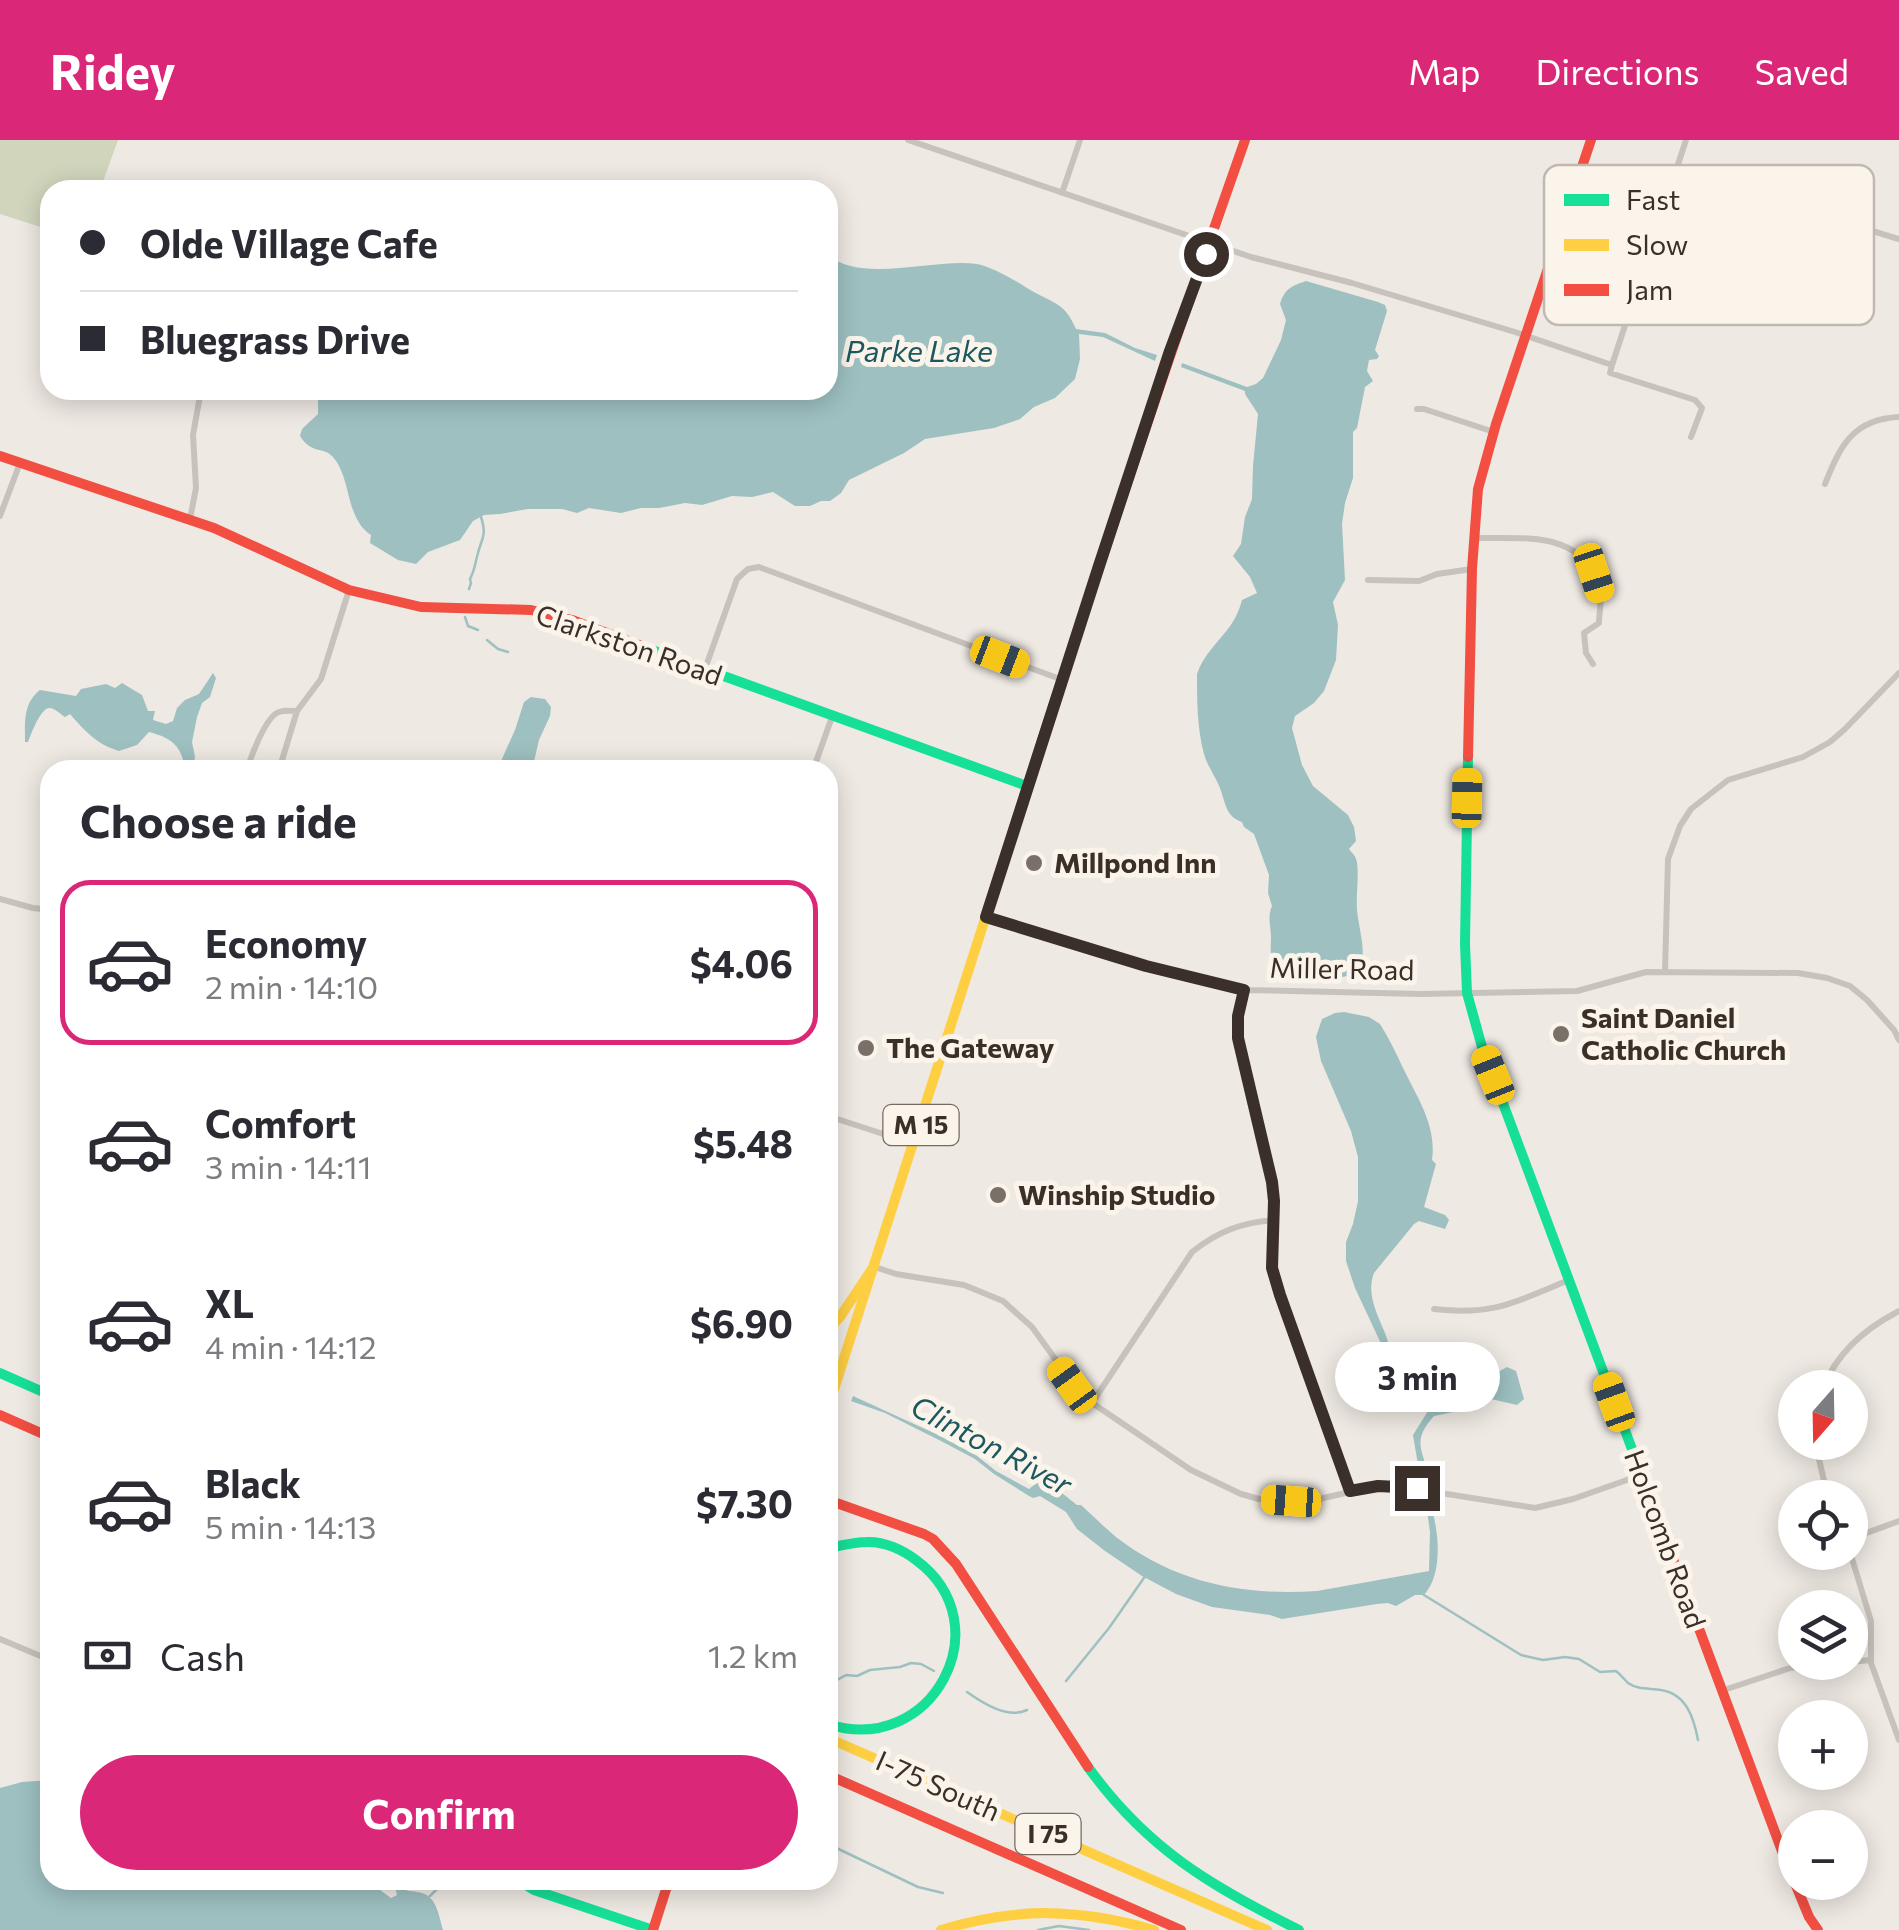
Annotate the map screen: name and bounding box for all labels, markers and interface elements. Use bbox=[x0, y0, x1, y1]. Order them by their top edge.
text: Ridey bbox=[50, 41, 176, 100]
text: Map bbox=[1408, 49, 1480, 92]
text: Directions bbox=[1535, 49, 1700, 92]
text: Saved bbox=[1755, 49, 1849, 92]
legend bbox=[1544, 165, 1874, 325]
text: Fast bbox=[1626, 182, 1680, 216]
text: Olde Village Cafe bbox=[140, 219, 438, 266]
text: Slow bbox=[1626, 227, 1688, 261]
route start bbox=[1184, 232, 1229, 277]
text: Jam bbox=[1626, 272, 1673, 306]
text: Bluegrass Drive bbox=[140, 315, 410, 362]
water label: Parke Lake bbox=[845, 331, 993, 368]
car bbox=[1570, 540, 1618, 606]
street label: Clarkston Road bbox=[532, 596, 727, 692]
car bbox=[967, 632, 1033, 682]
car bbox=[1451, 768, 1483, 828]
text: Choose a ride bbox=[80, 792, 357, 847]
place label: Millpond Inn bbox=[1054, 845, 1216, 879]
marker: Millpond Inn bbox=[1023, 852, 1045, 874]
icon: car bbox=[85, 918, 175, 1008]
text: Economy bbox=[205, 919, 367, 966]
text: $4.06 bbox=[690, 939, 793, 986]
street label: Miller Road bbox=[1269, 950, 1415, 986]
text: 2 min · 14:10 bbox=[205, 966, 378, 1006]
place label: Saint Daniel Catholic Church bbox=[1581, 1000, 1786, 1066]
marker: Saint Daniel Catholic Church bbox=[1550, 1023, 1572, 1045]
place label: The Gateway bbox=[886, 1030, 1054, 1064]
marker: The Gateway bbox=[855, 1037, 877, 1059]
car bbox=[1468, 1042, 1518, 1108]
icon: car bbox=[85, 1098, 175, 1188]
text: Comfort bbox=[205, 1099, 356, 1146]
road number: M 15 bbox=[884, 1105, 958, 1145]
text: $5.48 bbox=[693, 1119, 793, 1166]
text: 3 min · 14:11 bbox=[205, 1146, 371, 1186]
place label: Winship Studio bbox=[1018, 1177, 1216, 1211]
marker: Winship Studio bbox=[987, 1184, 1009, 1206]
icon: car bbox=[85, 1278, 175, 1368]
text: XL bbox=[205, 1279, 254, 1326]
text: $6.90 bbox=[690, 1299, 793, 1346]
text: 4 min · 14:12 bbox=[205, 1326, 376, 1366]
callout: 3 min bbox=[1334, 1343, 1500, 1413]
car bbox=[1042, 1352, 1102, 1418]
text: 3 min bbox=[1377, 1357, 1458, 1397]
car bbox=[1590, 1369, 1638, 1435]
north arrow bbox=[1778, 1370, 1868, 1460]
map controls bbox=[1778, 1370, 1868, 1900]
water label: Clinton River bbox=[905, 1386, 1080, 1502]
street label: Holcomb Road bbox=[1618, 1445, 1714, 1632]
icon: car bbox=[85, 1458, 175, 1548]
text: Black bbox=[205, 1459, 301, 1506]
route end bbox=[1395, 1466, 1440, 1511]
text: $7.30 bbox=[696, 1479, 793, 1526]
button: locate bbox=[1778, 1480, 1868, 1570]
car bbox=[1260, 1484, 1322, 1518]
text: 5 min · 14:13 bbox=[205, 1506, 376, 1546]
button: layers bbox=[1778, 1590, 1868, 1680]
icon: cash bbox=[80, 1628, 135, 1683]
text: Cash bbox=[160, 1632, 245, 1679]
text: 1.2 km bbox=[708, 1635, 798, 1675]
button: + bbox=[1778, 1700, 1868, 1790]
street label: I-75 South bbox=[871, 1743, 1006, 1827]
button: Confirm bbox=[80, 1755, 798, 1870]
button: − bbox=[1778, 1810, 1868, 1900]
road number: I 75 bbox=[1016, 1814, 1080, 1854]

